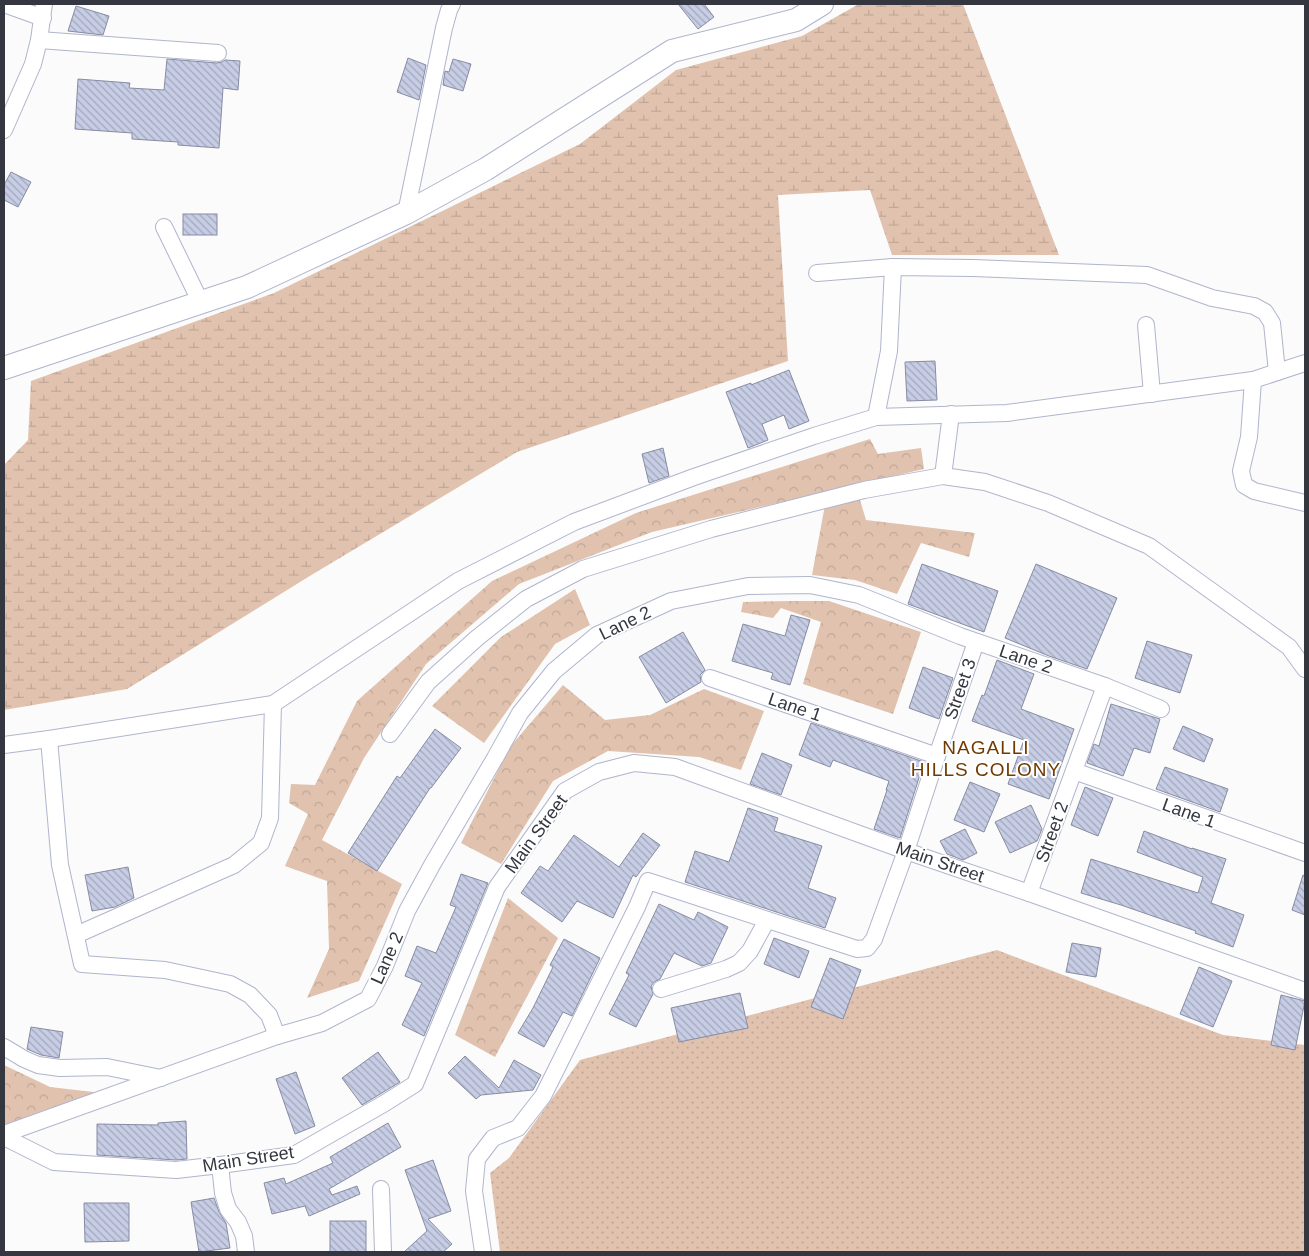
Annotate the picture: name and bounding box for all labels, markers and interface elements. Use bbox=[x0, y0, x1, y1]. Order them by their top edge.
street label: Lane 2 bbox=[596, 602, 654, 644]
street label: Lane 2 bbox=[997, 641, 1055, 677]
street label: Street 3 bbox=[940, 656, 980, 722]
street label: Lane 1 bbox=[766, 689, 824, 725]
district label: NAGALLI HILLS COLONY bbox=[911, 737, 1061, 780]
street label: Main Street bbox=[501, 791, 571, 877]
street label: Lane 1 bbox=[1160, 794, 1218, 832]
street label: Street 2 bbox=[1032, 799, 1072, 865]
street label: Main Street bbox=[893, 838, 987, 886]
street label: Lane 2 bbox=[367, 929, 407, 987]
street label: Main Street bbox=[201, 1142, 295, 1176]

